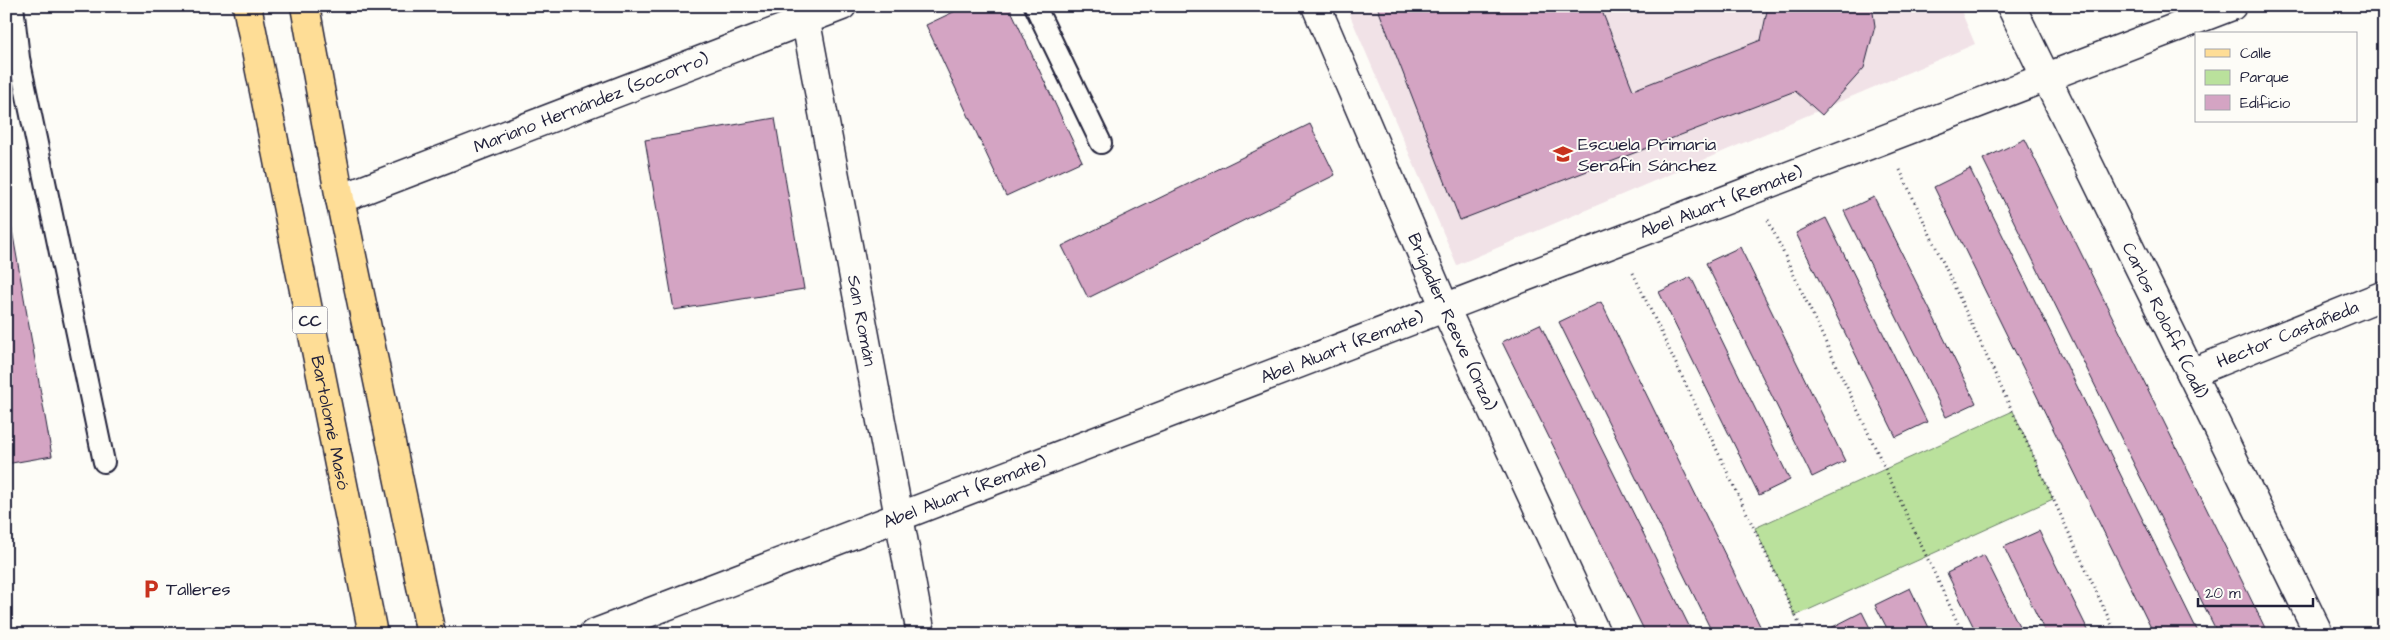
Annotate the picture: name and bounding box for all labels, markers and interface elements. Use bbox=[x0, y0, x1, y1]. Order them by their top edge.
legend bbox=[2195, 32, 2358, 122]
text: Calle bbox=[2240, 43, 2271, 64]
street label: Mariano Hernández (Socorro) bbox=[470, 46, 712, 159]
text: Parque bbox=[2240, 67, 2289, 88]
text: Edificio bbox=[2240, 93, 2291, 114]
place label: Escuela Primaria Serafín Sánchez bbox=[1578, 132, 1717, 178]
school or university icon: Escuela Primaria Serafín Sánchez bbox=[1552, 143, 1574, 165]
street label: Abel Aluart (Remate) bbox=[1636, 160, 1806, 245]
street label: Brigadier Reeve (Onza) bbox=[1401, 229, 1503, 415]
street label: Carlos Roloff (Cadí) bbox=[2116, 238, 2214, 403]
street label: San Román bbox=[841, 273, 882, 368]
street label: Hector Castañeda bbox=[2213, 295, 2362, 374]
street label: Abel Aluart (Remate) bbox=[1257, 305, 1427, 390]
road number: CC bbox=[292, 306, 328, 334]
street label: Bartolomé Masó bbox=[304, 353, 356, 492]
street label: Abel Aluart (Remate) bbox=[880, 449, 1050, 535]
scale bar bbox=[2198, 575, 2312, 607]
place label: Talleres bbox=[166, 577, 230, 602]
parking icon: Talleres bbox=[140, 578, 162, 600]
text: 20 m bbox=[2205, 583, 2241, 604]

